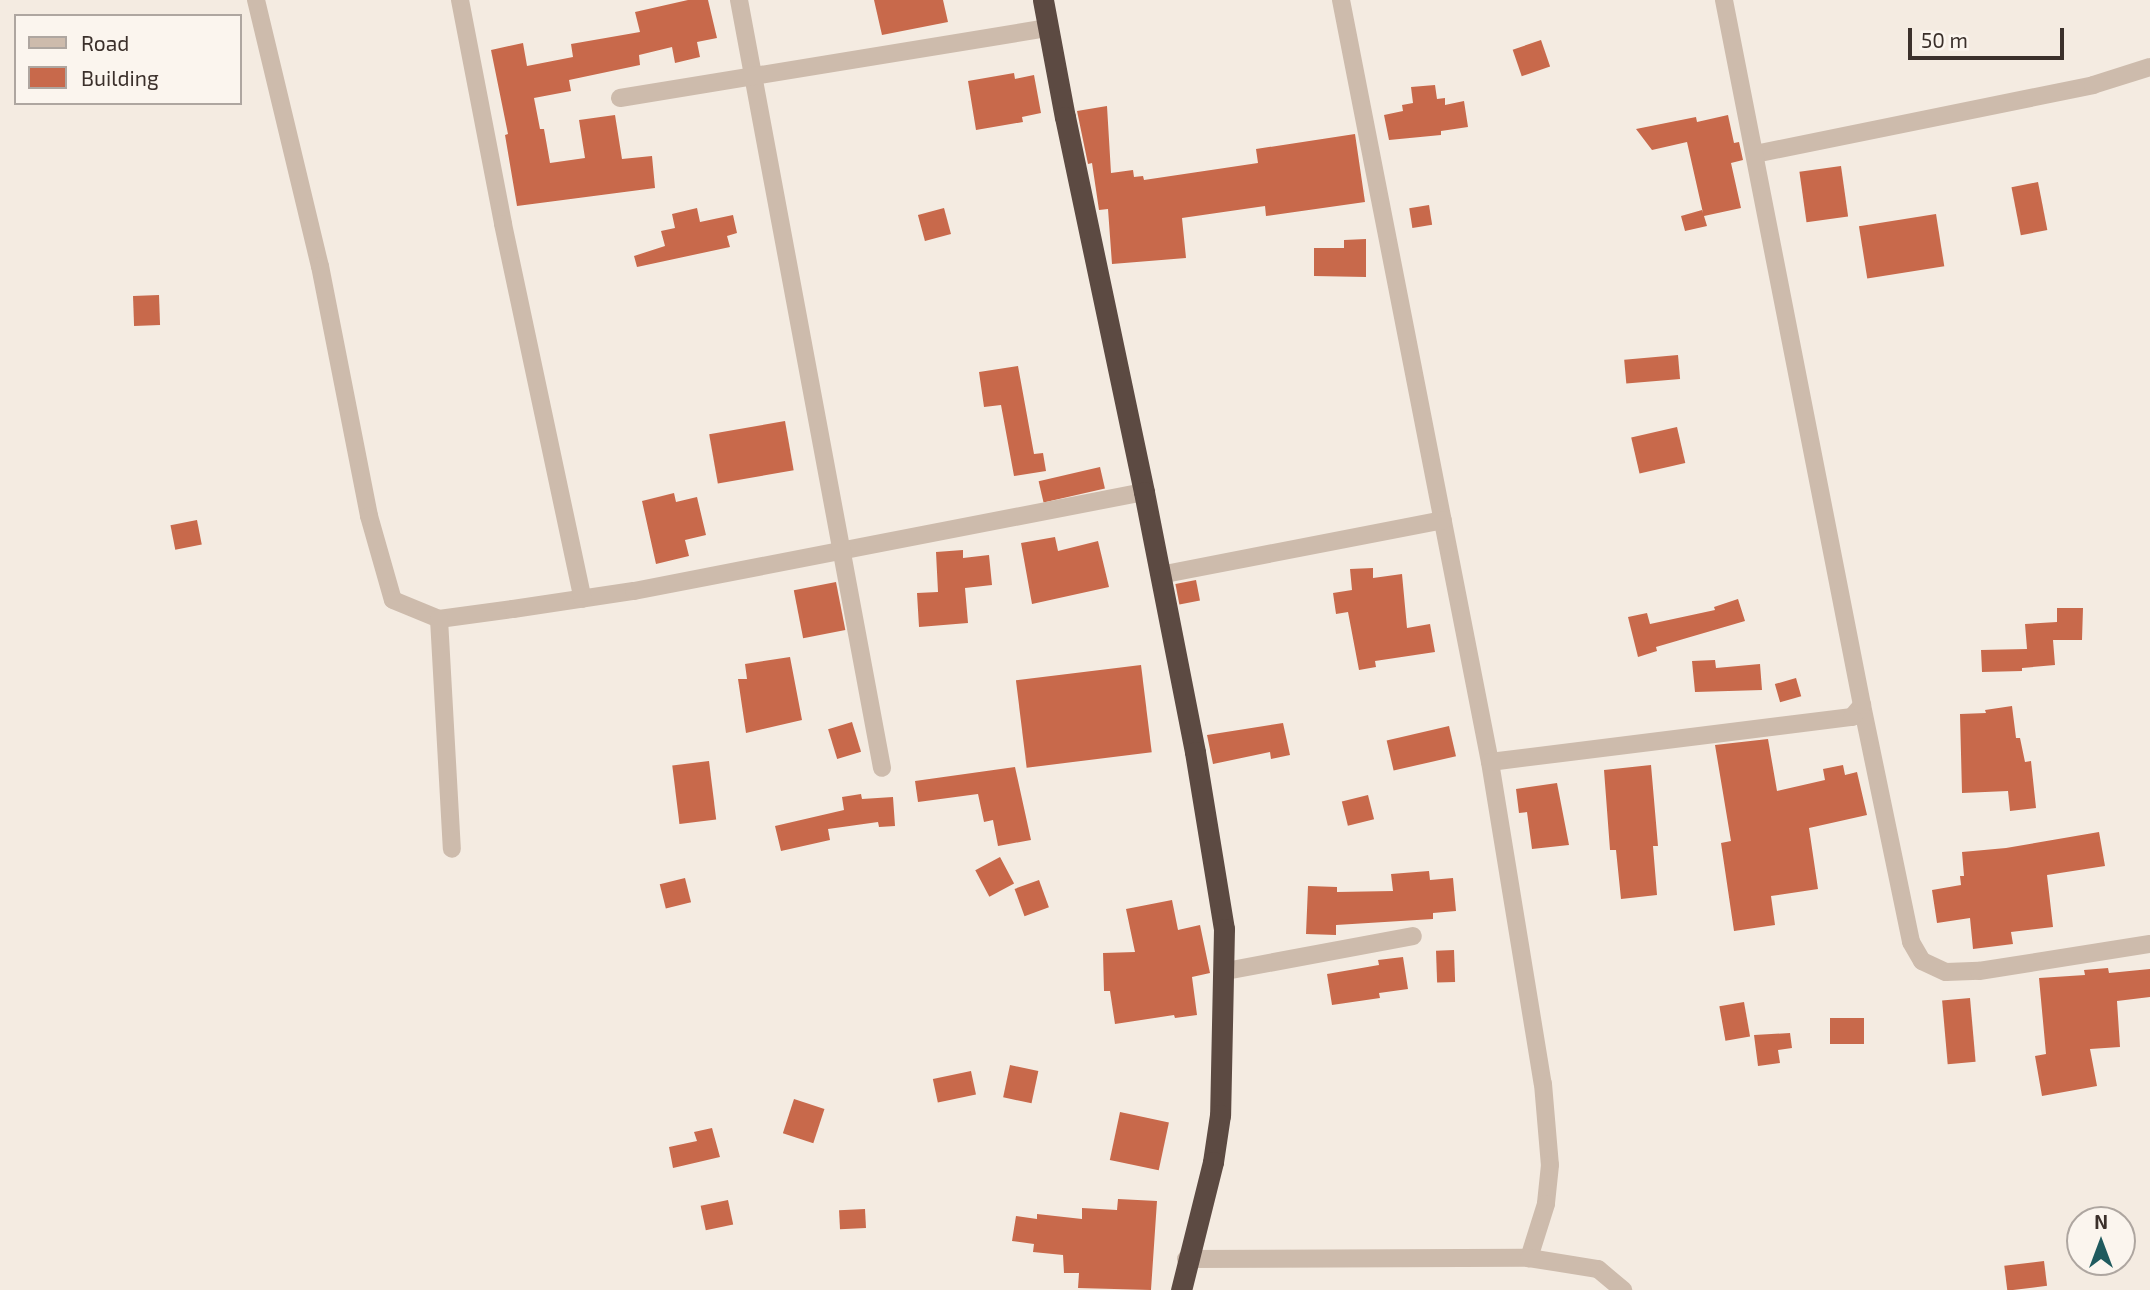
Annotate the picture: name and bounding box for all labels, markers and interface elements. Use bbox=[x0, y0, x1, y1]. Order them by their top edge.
legend bbox=[14, 14, 242, 105]
scale bar bbox=[1912, 14, 2068, 58]
text: 50 m bbox=[1921, 27, 1968, 52]
text: Road bbox=[81, 30, 129, 55]
text: Building bbox=[81, 65, 159, 90]
north arrow bbox=[2066, 1206, 2136, 1276]
text: N bbox=[2094, 1210, 2108, 1233]

